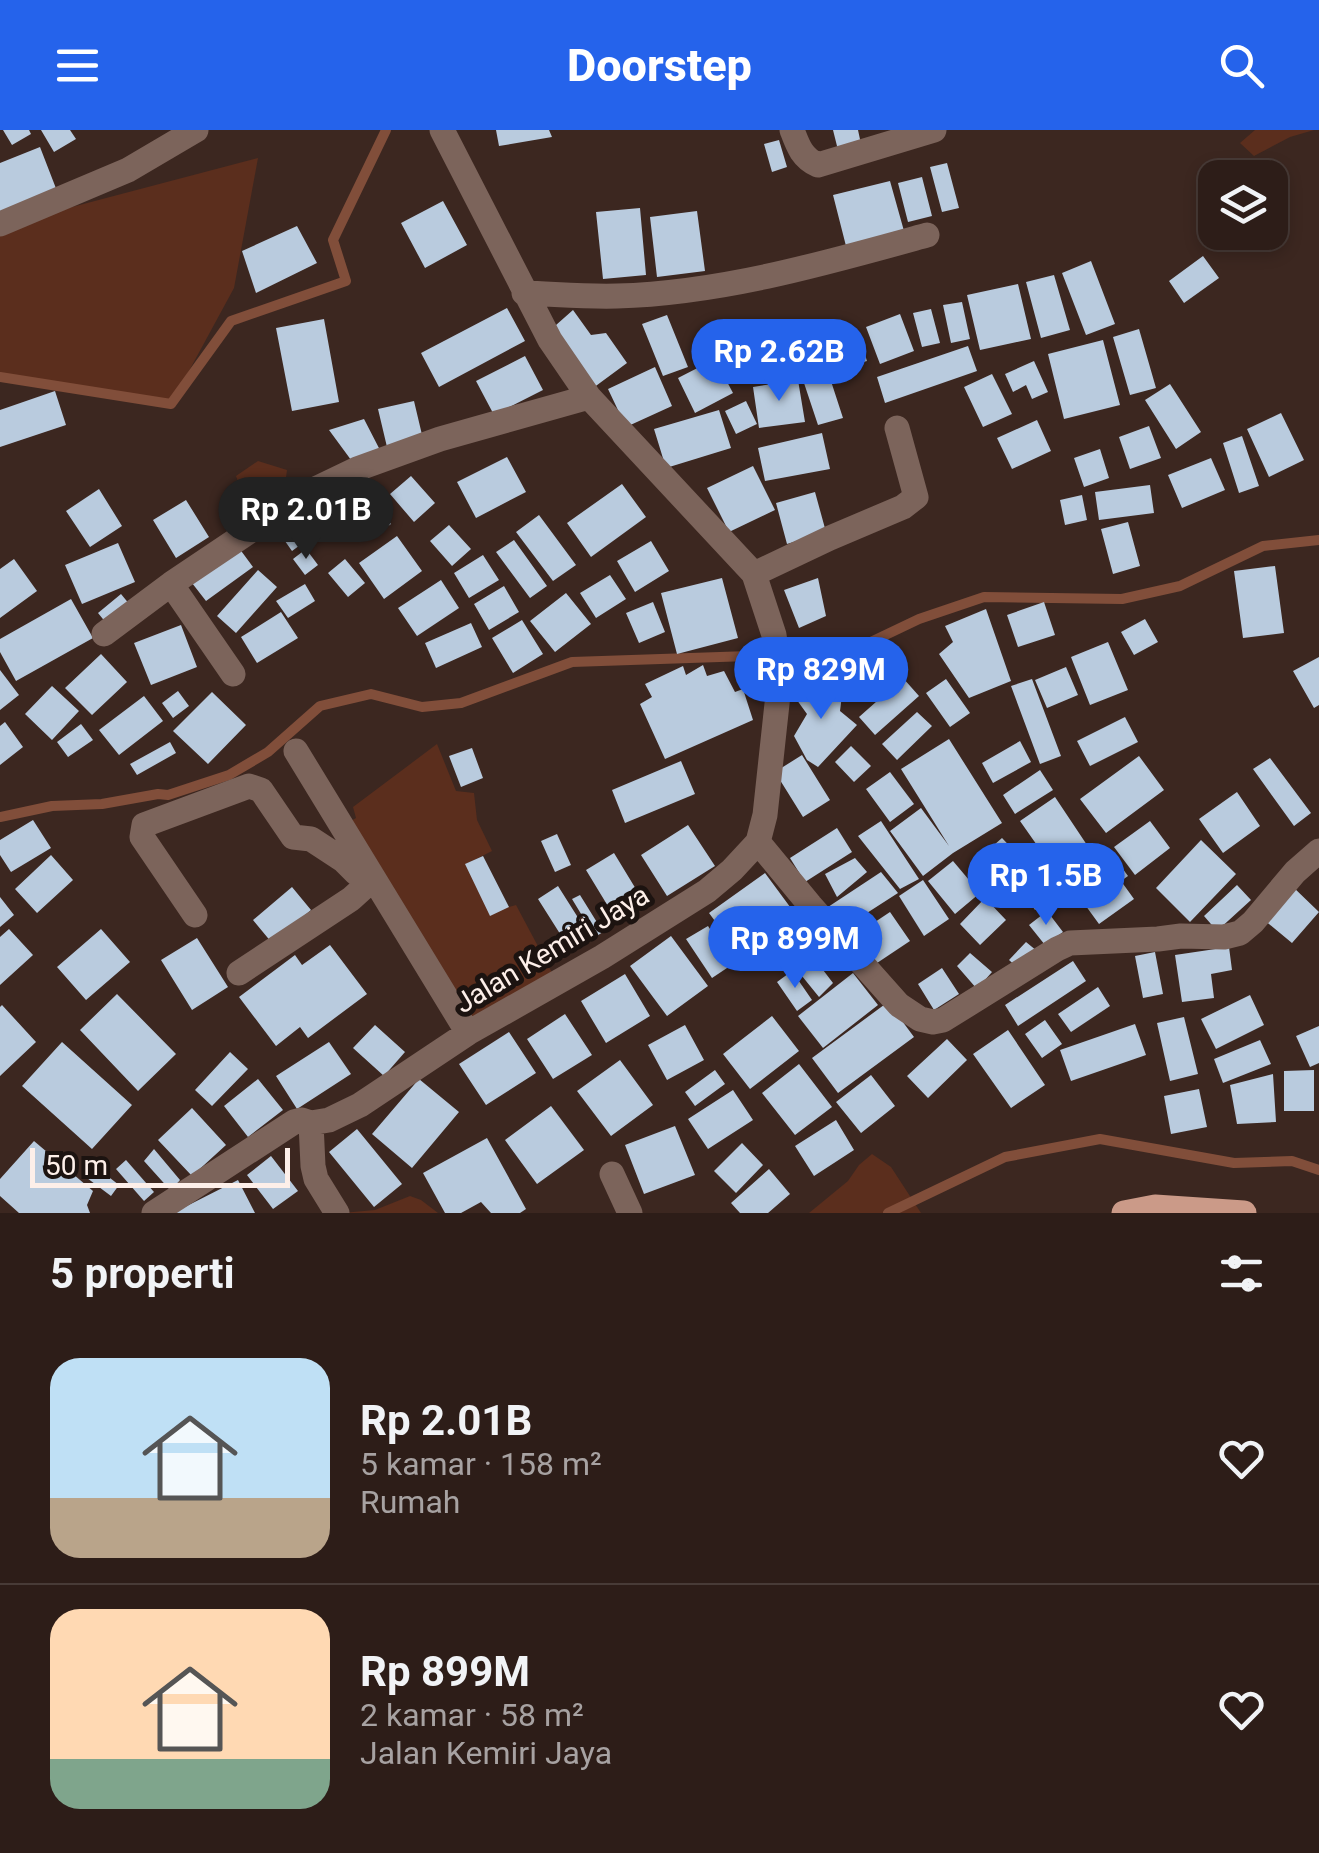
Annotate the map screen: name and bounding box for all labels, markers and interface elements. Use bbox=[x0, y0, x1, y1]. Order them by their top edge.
icon: menu bbox=[50, 38, 105, 93]
icon: search bbox=[1214, 38, 1269, 93]
text: Doorstep bbox=[567, 39, 752, 92]
map controls bbox=[1198, 160, 1288, 250]
button: layers bbox=[1198, 160, 1288, 250]
pin: Rp 2.62B bbox=[676, 319, 882, 404]
text: Rp 2.62B bbox=[713, 332, 845, 370]
pin: Rp 2.01B bbox=[203, 477, 409, 562]
text: Rp 2.01B bbox=[240, 490, 372, 528]
pin: Rp 829M bbox=[729, 637, 913, 722]
text: Rp 829M bbox=[756, 650, 886, 688]
pin: Rp 1.5B bbox=[954, 843, 1138, 928]
text: Rp 1.5B bbox=[990, 856, 1102, 894]
street label: Jalan Kemiri Jaya bbox=[449, 878, 655, 1020]
pin: Rp 899M bbox=[703, 906, 887, 991]
text: Rp 899M bbox=[730, 919, 860, 957]
scale bar bbox=[30, 1143, 290, 1188]
text: 50 m bbox=[45, 1149, 108, 1182]
icon: filters bbox=[1214, 1246, 1269, 1301]
text: 5 properti bbox=[50, 1249, 235, 1298]
text: Rp 2.01B bbox=[360, 1396, 532, 1445]
icon: home bbox=[130, 1398, 250, 1518]
icon: heart bbox=[1214, 1431, 1269, 1486]
text: 5 kamar · 158 m² bbox=[360, 1445, 602, 1483]
text: Rumah bbox=[360, 1483, 460, 1521]
text: Rp 899M bbox=[360, 1647, 530, 1696]
icon: home bbox=[130, 1649, 250, 1769]
icon: heart bbox=[1214, 1682, 1269, 1737]
text: 2 kamar · 58 m² bbox=[360, 1696, 584, 1734]
text: Jalan Kemiri Jaya bbox=[360, 1734, 612, 1772]

